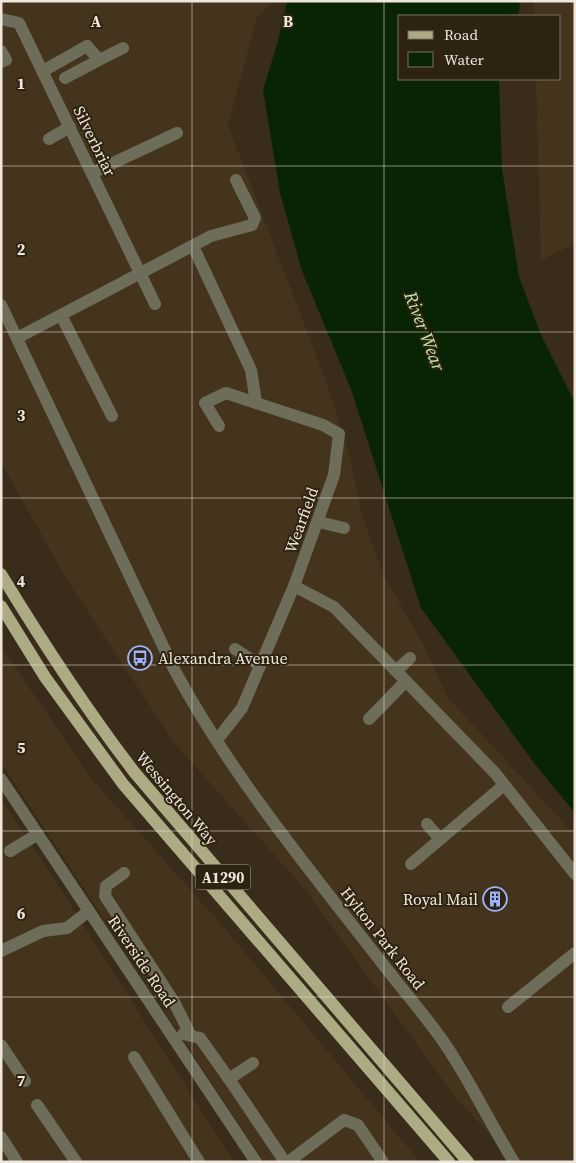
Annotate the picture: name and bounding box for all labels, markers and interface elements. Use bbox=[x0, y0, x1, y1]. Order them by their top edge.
text: A bbox=[91, 10, 102, 32]
text: B bbox=[283, 10, 294, 32]
legend bbox=[398, 15, 561, 80]
text: Road bbox=[444, 24, 478, 45]
text: Water bbox=[444, 49, 485, 70]
text: 1 bbox=[17, 72, 25, 94]
street label: Silverbriar bbox=[69, 102, 122, 180]
text: 2 bbox=[17, 238, 26, 260]
water label: River Wear bbox=[398, 287, 452, 375]
text: 3 bbox=[17, 404, 26, 426]
street label: Wearfield bbox=[279, 484, 323, 556]
text: 4 bbox=[17, 570, 26, 592]
bus stop icon: Alexandra Avenue bbox=[127, 645, 153, 671]
place label: Alexandra Avenue bbox=[158, 647, 288, 669]
text: 5 bbox=[17, 736, 26, 758]
street label: Wessington Way bbox=[131, 746, 223, 850]
road number: A1290 bbox=[196, 864, 250, 890]
street label: Hylton Park Road bbox=[336, 882, 430, 994]
building icon: Royal Mail bbox=[482, 886, 508, 912]
place label: Royal Mail bbox=[403, 888, 478, 910]
text: 6 bbox=[17, 902, 26, 924]
street label: Riverside Road bbox=[103, 911, 181, 1011]
text: 7 bbox=[17, 1069, 26, 1091]

